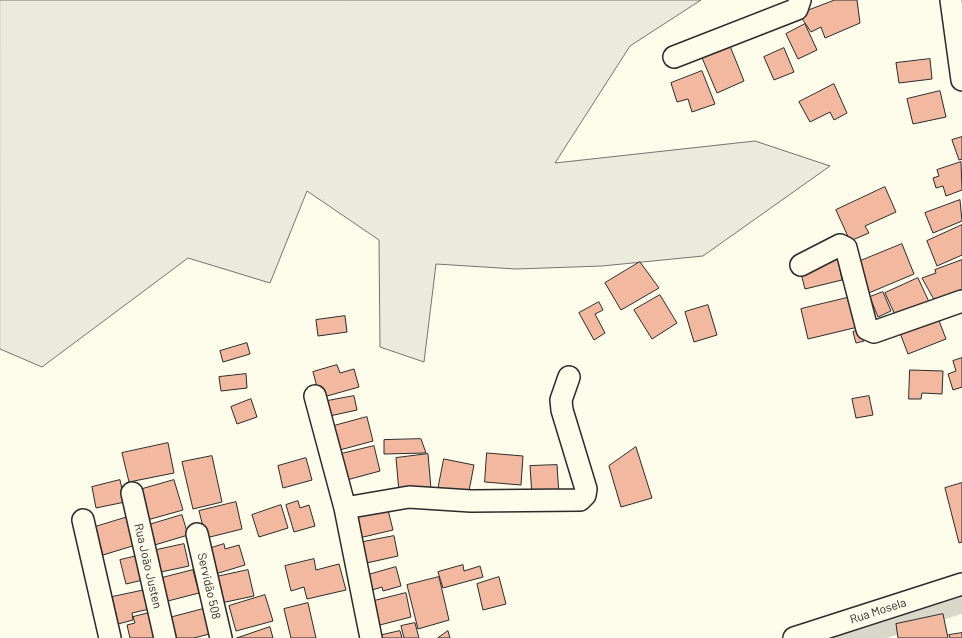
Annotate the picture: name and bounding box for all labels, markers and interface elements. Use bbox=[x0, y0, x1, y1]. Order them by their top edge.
street label: Rua João Justen bbox=[131, 522, 165, 610]
street label: Servidão 508 bbox=[194, 551, 224, 621]
street label: Rua Mosela bbox=[848, 595, 908, 627]

